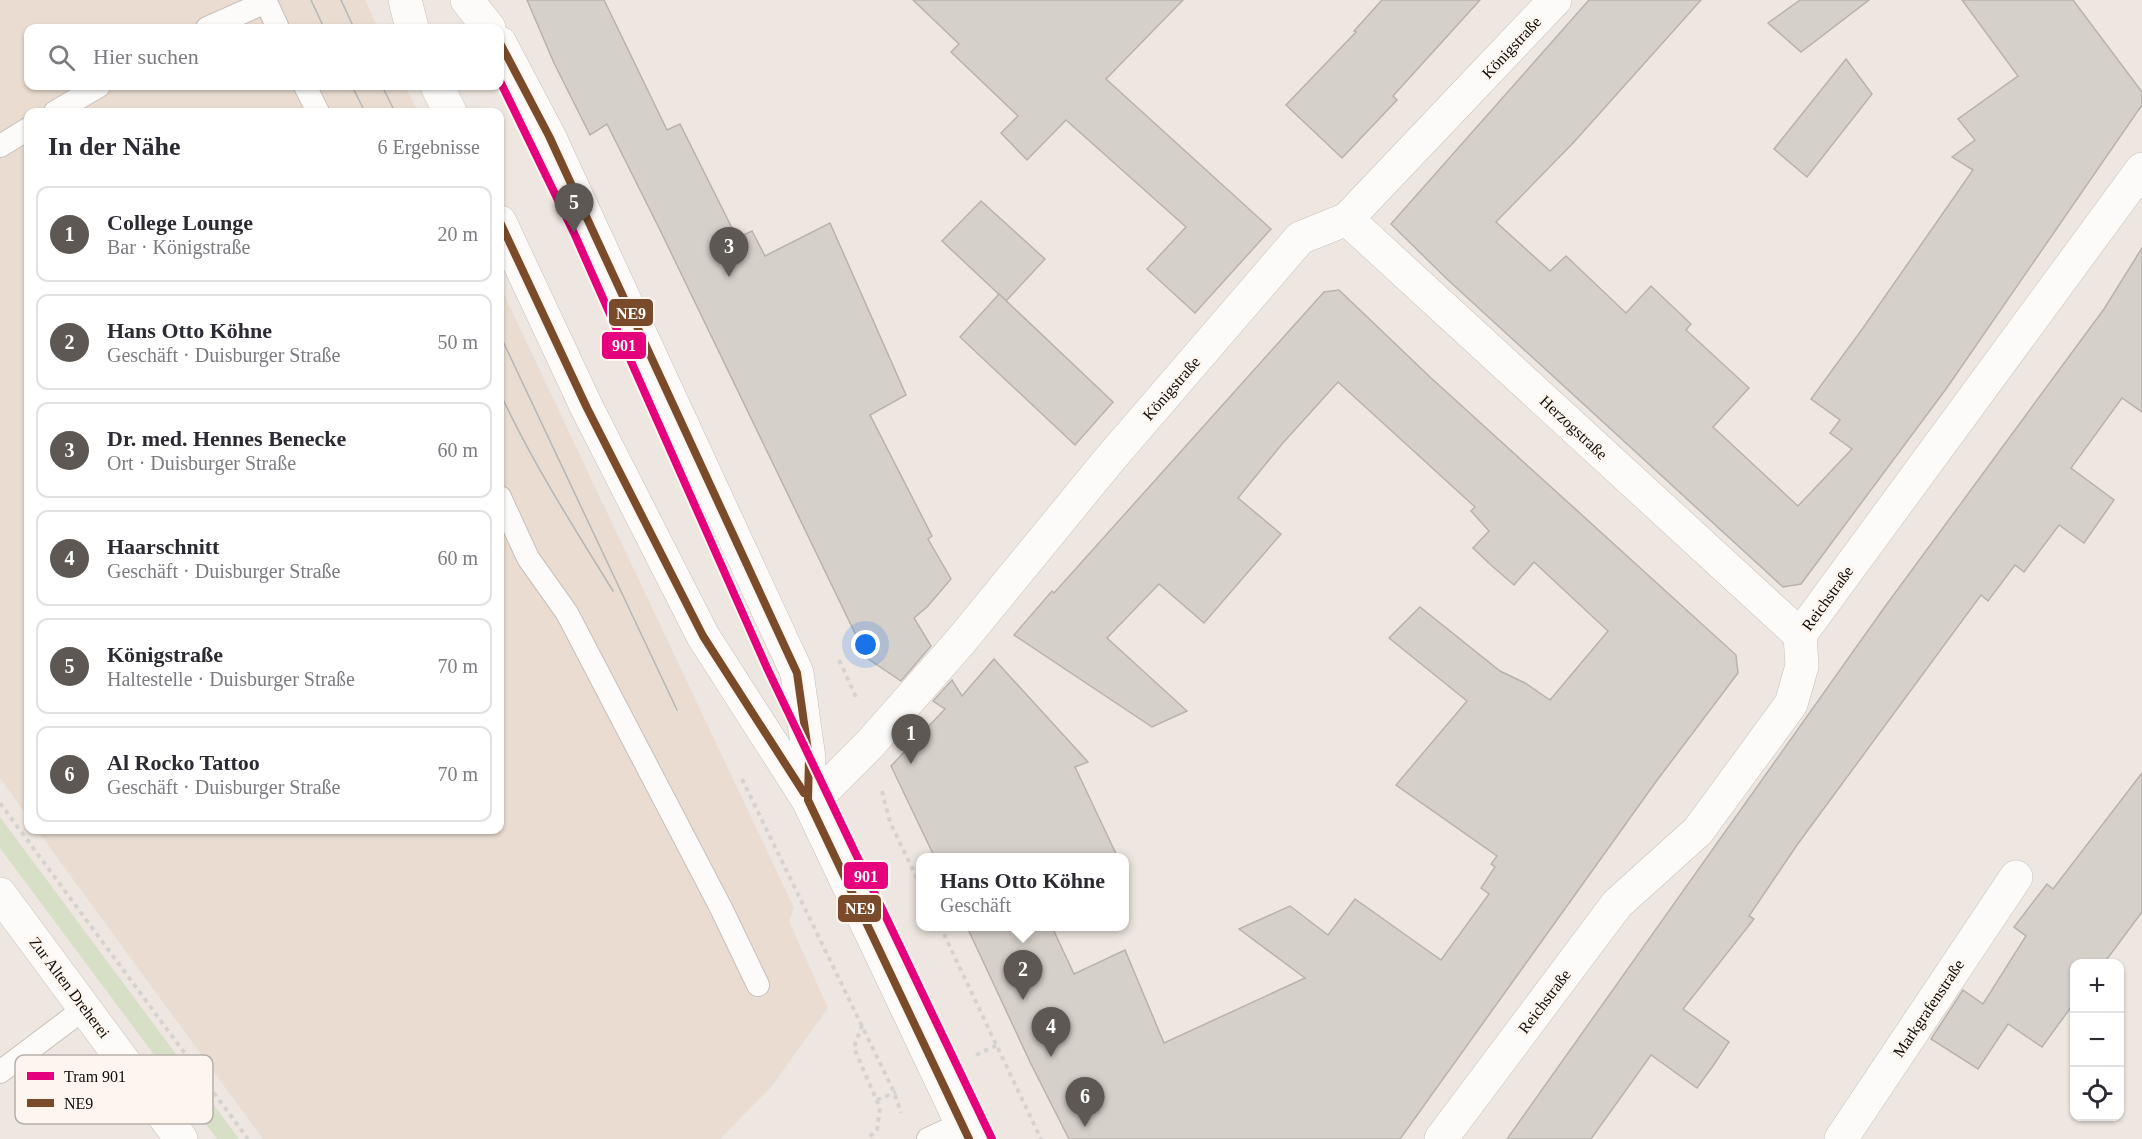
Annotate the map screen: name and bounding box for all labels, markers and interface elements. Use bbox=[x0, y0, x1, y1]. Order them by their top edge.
street label: Königstraße bbox=[1478, 13, 1545, 82]
search box bbox=[24, 24, 504, 90]
icon: search bbox=[45, 41, 78, 74]
text: Hier suchen bbox=[93, 44, 199, 69]
text: In der Nähe bbox=[48, 132, 180, 161]
text: 6 Ergebnisse bbox=[378, 136, 480, 158]
pin: 5 bbox=[554, 184, 594, 233]
text: College Lounge bbox=[107, 210, 253, 235]
text: 1 bbox=[65, 223, 75, 245]
text: 20 m bbox=[437, 223, 478, 245]
pin: 3 bbox=[710, 228, 748, 277]
text: Bar · Königstraße bbox=[107, 236, 250, 258]
line badge: NE9 bbox=[608, 298, 654, 327]
text: NE9 bbox=[616, 305, 646, 322]
text: Hans Otto Köhne bbox=[107, 318, 272, 343]
text: 2 bbox=[65, 331, 75, 353]
text: 50 m bbox=[437, 331, 478, 353]
line badge: 901 bbox=[601, 331, 647, 360]
text: 901 bbox=[612, 337, 636, 354]
text: Geschäft · Duisburger Straße bbox=[107, 344, 340, 366]
street label: Königstraße bbox=[1139, 353, 1204, 424]
street label: Herzogstraße bbox=[1536, 392, 1611, 463]
text: Dr. med. Hennes Benecke bbox=[107, 426, 346, 451]
text: 3 bbox=[65, 439, 75, 461]
text: 60 m bbox=[437, 439, 478, 461]
text: Ort · Duisburger Straße bbox=[107, 452, 296, 474]
text: Haarschnitt bbox=[107, 534, 219, 559]
text: 4 bbox=[65, 547, 75, 569]
text: 60 m bbox=[437, 547, 478, 569]
text: Geschäft · Duisburger Straße bbox=[107, 560, 340, 582]
street label: Reichstraße bbox=[1798, 563, 1856, 634]
your location bbox=[851, 630, 880, 659]
text: Königstraße bbox=[107, 642, 223, 667]
text: 5 bbox=[65, 655, 75, 677]
text: 70 m bbox=[437, 655, 478, 677]
text: Haltestelle · Duisburger Straße bbox=[107, 668, 355, 690]
pin: 1 bbox=[892, 714, 930, 764]
text: Al Rocko Tattoo bbox=[107, 750, 260, 775]
text: 6 bbox=[65, 763, 75, 785]
text: 70 m bbox=[437, 763, 478, 785]
text: Geschäft · Duisburger Straße bbox=[107, 776, 340, 798]
popup bbox=[916, 853, 1129, 931]
line badge: 901 bbox=[843, 861, 889, 890]
text: 901 bbox=[854, 868, 878, 885]
text: Hans Otto Köhne bbox=[940, 868, 1105, 893]
line badge: NE9 bbox=[837, 894, 882, 923]
text: Geschäft bbox=[940, 894, 1011, 916]
text: NE9 bbox=[845, 900, 875, 917]
street label: Zur Alten Dreherei bbox=[26, 934, 113, 1041]
pin: 2 bbox=[1004, 950, 1042, 1000]
street label: Markgrafenstraße bbox=[1890, 956, 1968, 1061]
map controls bbox=[2070, 959, 2124, 1121]
button: + bbox=[2070, 959, 2124, 1013]
street label: Reichstraße bbox=[1515, 966, 1574, 1037]
pin: 4 bbox=[1032, 1008, 1070, 1057]
button: − bbox=[2070, 1013, 2124, 1067]
legend bbox=[15, 1055, 213, 1124]
button: locate bbox=[2070, 1067, 2124, 1121]
text: Tram 901 bbox=[64, 1068, 126, 1085]
pin: 6 bbox=[1066, 1078, 1104, 1127]
text: NE9 bbox=[64, 1095, 93, 1112]

